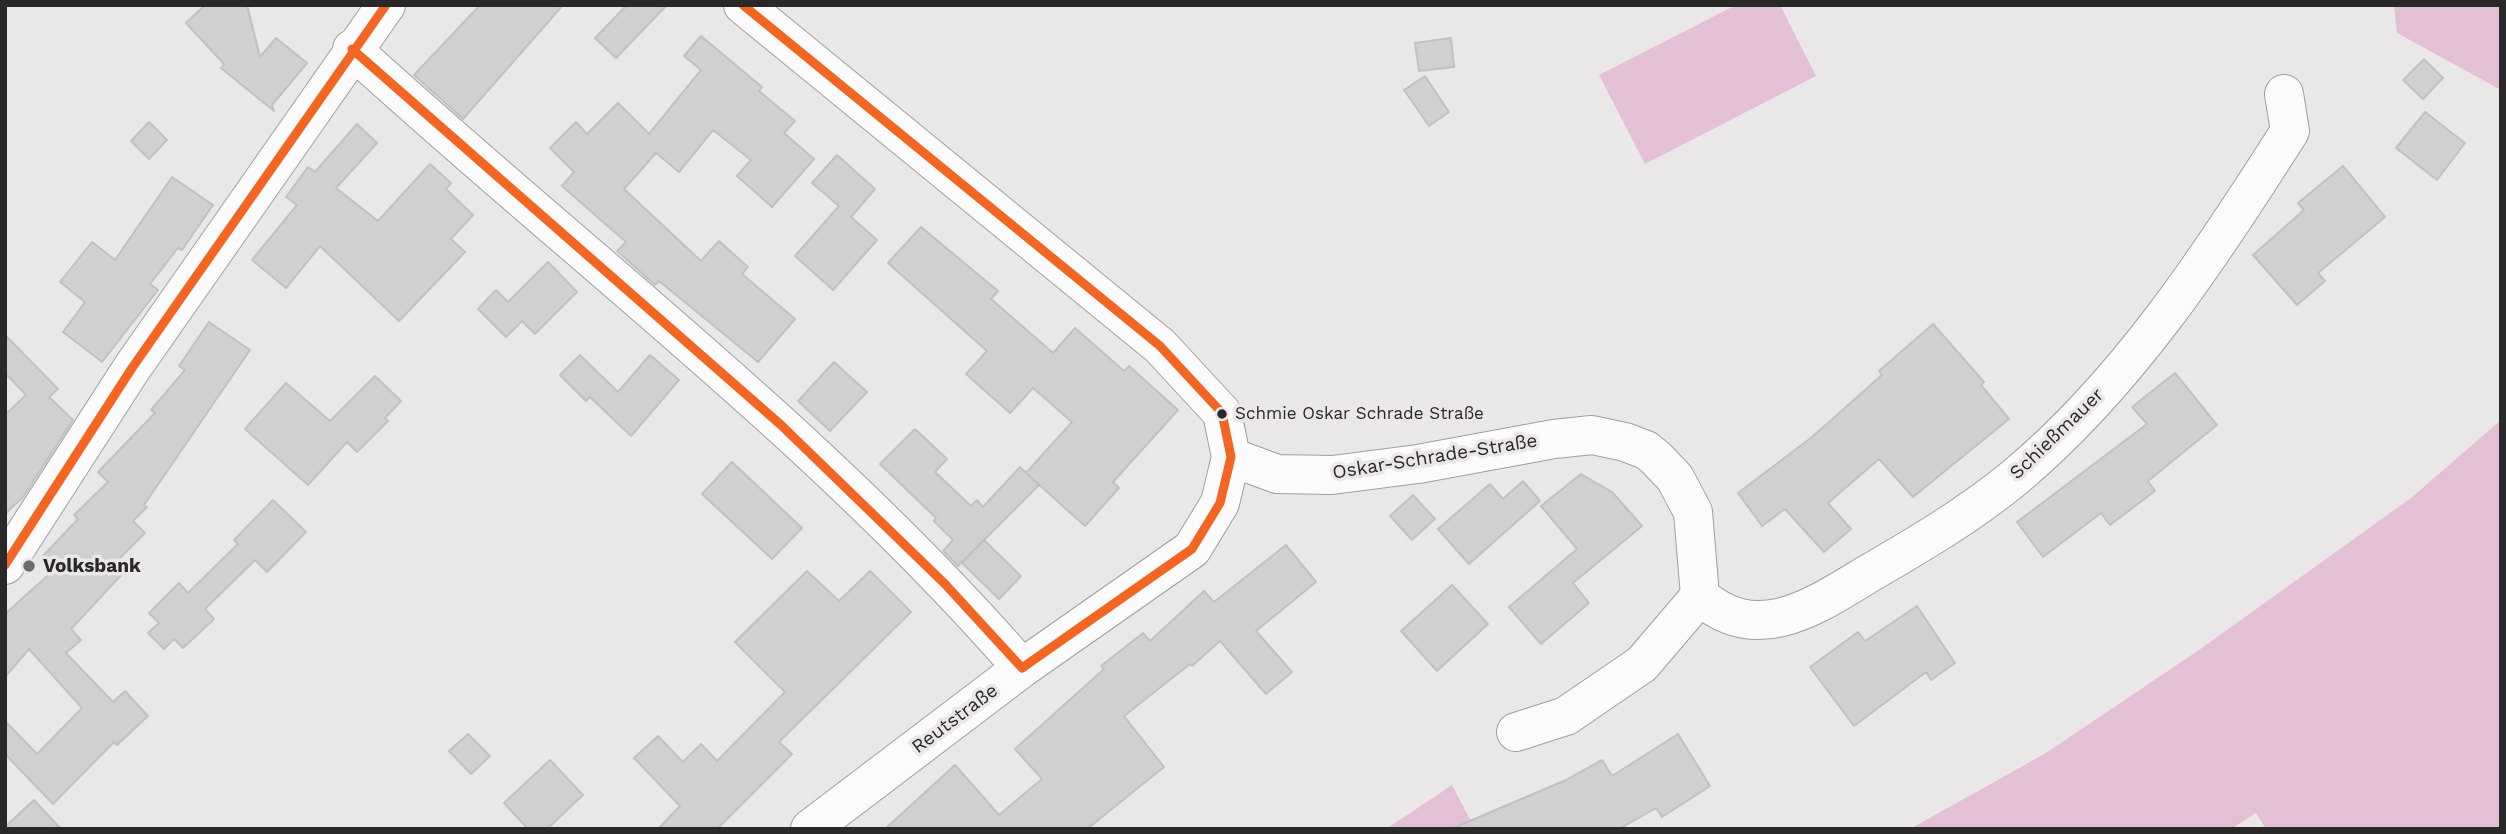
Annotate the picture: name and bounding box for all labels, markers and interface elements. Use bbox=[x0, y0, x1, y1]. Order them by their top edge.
street label: Schießmauer bbox=[2005, 384, 2109, 484]
place label: Schmie Oskar Schrade Straße bbox=[1235, 404, 1484, 424]
marker: Schmie Oskar Schrade Straße bbox=[1215, 407, 1229, 421]
street label: Oskar-Schrade-Straße bbox=[1331, 430, 1539, 484]
place label: Volksbank bbox=[43, 555, 141, 577]
marker: Volksbank bbox=[21, 558, 37, 574]
street label: Reutstraße bbox=[907, 679, 1003, 759]

